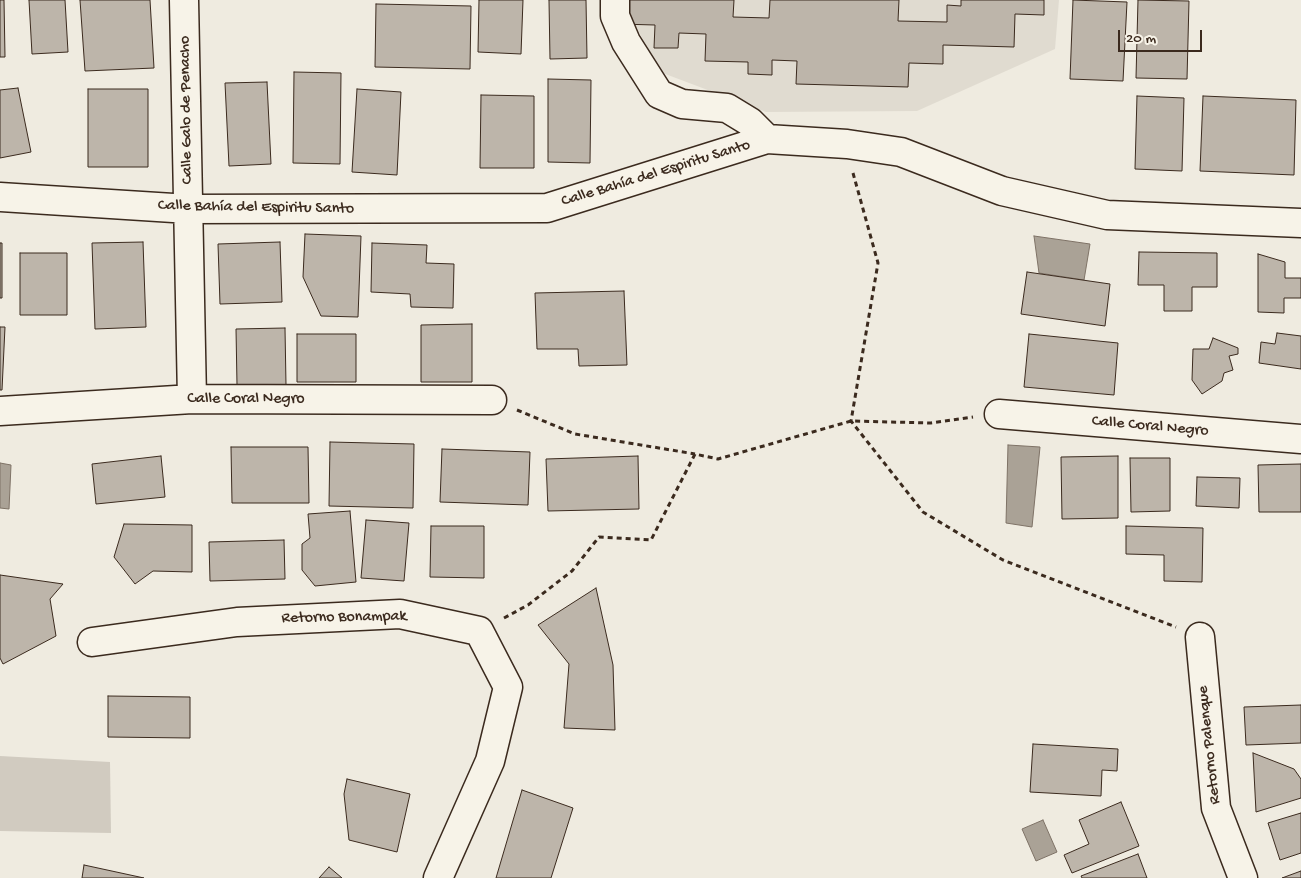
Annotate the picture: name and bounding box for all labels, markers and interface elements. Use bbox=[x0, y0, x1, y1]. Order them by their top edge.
scale bar bbox=[1121, 20, 1205, 52]
text: 20 m bbox=[1126, 30, 1156, 48]
street label: Calle Galo de Penacho bbox=[176, 36, 198, 184]
street label: Calle Bahía del Espiritu Santo bbox=[559, 136, 753, 212]
street label: Calle Bahía del Espiritu Santo bbox=[158, 197, 354, 219]
street label: Calle Coral Negro bbox=[187, 390, 305, 410]
street label: Calle Coral Negro bbox=[1091, 412, 1209, 442]
street label: Retorno Bonampak bbox=[281, 607, 407, 629]
street label: Retorno Palenque bbox=[1194, 685, 1226, 805]

